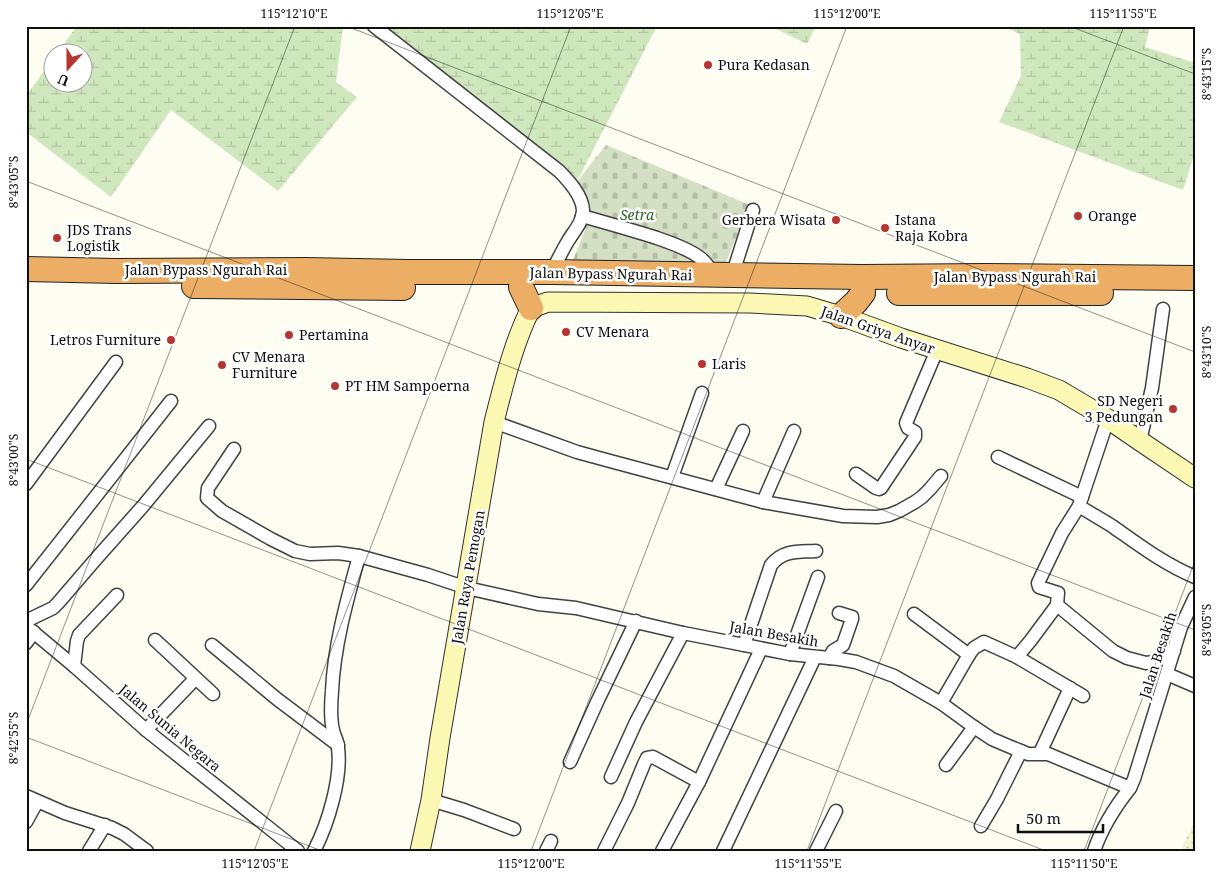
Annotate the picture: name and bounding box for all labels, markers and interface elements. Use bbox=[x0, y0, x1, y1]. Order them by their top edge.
text: 115°12'10"E bbox=[261, 5, 327, 22]
text: 115°12'05"E bbox=[537, 5, 603, 22]
text: 115°12'00"E bbox=[814, 5, 880, 22]
text: 115°11'55"E bbox=[1090, 5, 1156, 22]
north arrow bbox=[42, 42, 92, 92]
text: 8°43'15"S bbox=[1198, 48, 1215, 100]
place label: Pura Kedasan bbox=[718, 55, 810, 74]
marker: Pura Kedasan bbox=[702, 59, 714, 71]
text: U bbox=[54, 70, 71, 91]
text: 8°43'05"S bbox=[5, 156, 22, 208]
park label: Setra bbox=[620, 205, 655, 224]
place label: Orange bbox=[1088, 206, 1137, 225]
place label: Gerbera Wisata bbox=[722, 210, 826, 229]
place label: Istana Raja Kobra bbox=[895, 210, 968, 245]
marker: Orange bbox=[1072, 210, 1084, 222]
marker: Gerbera Wisata bbox=[830, 214, 842, 226]
place label: JDS Trans Logistik bbox=[66, 220, 132, 255]
marker: Istana Raja Kobra bbox=[879, 222, 891, 234]
marker: JDS Trans Logistik bbox=[51, 232, 63, 244]
street label: Jalan Bypass Ngurah Rai bbox=[124, 260, 288, 279]
street label: Jalan Bypass Ngurah Rai bbox=[529, 263, 693, 284]
street label: Jalan Bypass Ngurah Rai bbox=[933, 267, 1097, 286]
street label: Jalan Griya Anyar bbox=[818, 301, 938, 358]
place label: CV Menara bbox=[576, 322, 650, 341]
place label: Pertamina bbox=[299, 325, 369, 344]
marker: CV Menara bbox=[560, 326, 572, 338]
text: 8°43'10"S bbox=[1198, 326, 1215, 378]
marker: Pertamina bbox=[283, 329, 295, 341]
place label: Letros Furniture bbox=[50, 330, 161, 349]
marker: Letros Furniture bbox=[165, 334, 177, 346]
place label: CV Menara Furniture bbox=[232, 347, 306, 382]
place label: Laris bbox=[712, 354, 746, 373]
marker: Laris bbox=[696, 358, 708, 370]
marker: CV Menara Furniture bbox=[216, 359, 228, 371]
place label: PT HM Sampoerna bbox=[345, 376, 470, 395]
marker: PT HM Sampoerna bbox=[329, 380, 341, 392]
place label: SD Negeri 3 Pedungan bbox=[1085, 391, 1164, 426]
marker: SD Negeri 3 Pedungan bbox=[1167, 403, 1179, 415]
text: 8°43'00"S bbox=[5, 434, 22, 486]
street label: Jalan Raya Pemogan bbox=[446, 508, 489, 646]
text: 8°43'05"S bbox=[1198, 604, 1215, 656]
street label: Jalan Besakih bbox=[1134, 609, 1181, 702]
street label: Jalan Besakih bbox=[727, 616, 820, 651]
street label: Jalan Sunia Negara bbox=[115, 679, 225, 776]
text: 8°42'55"S bbox=[5, 712, 22, 764]
scale bar bbox=[1018, 802, 1104, 834]
text: 50 m bbox=[1026, 808, 1061, 828]
text: 115°12'05"E bbox=[222, 855, 288, 872]
text: 115°12'00"E bbox=[498, 855, 564, 872]
text: 115°11'55"E bbox=[775, 855, 841, 872]
text: 115°11'50"E bbox=[1051, 855, 1117, 872]

